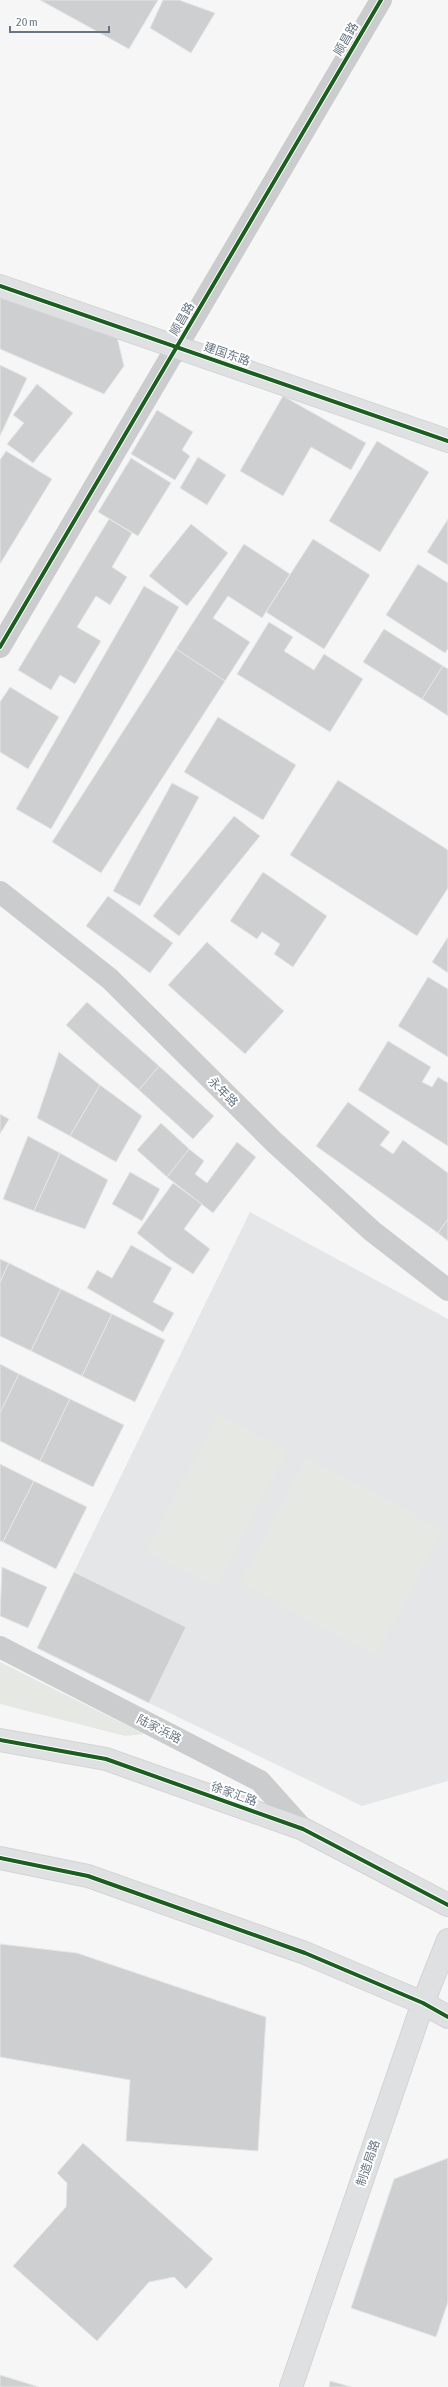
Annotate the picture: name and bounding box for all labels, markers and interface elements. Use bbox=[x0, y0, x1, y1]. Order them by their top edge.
scale bar bbox=[10, 8, 109, 34]
text: 20 m bbox=[16, 15, 38, 29]
street label: 顺昌路 bbox=[331, 20, 361, 58]
street label: 顺昌路 bbox=[167, 300, 197, 338]
street label: 建国东路 bbox=[202, 340, 252, 368]
street label: 永年路 bbox=[205, 1074, 241, 1110]
street label: 陆家浜路 bbox=[134, 1712, 184, 1746]
street label: 徐家汇路 bbox=[209, 1779, 259, 1809]
street label: 制造局路 bbox=[354, 2138, 382, 2188]

